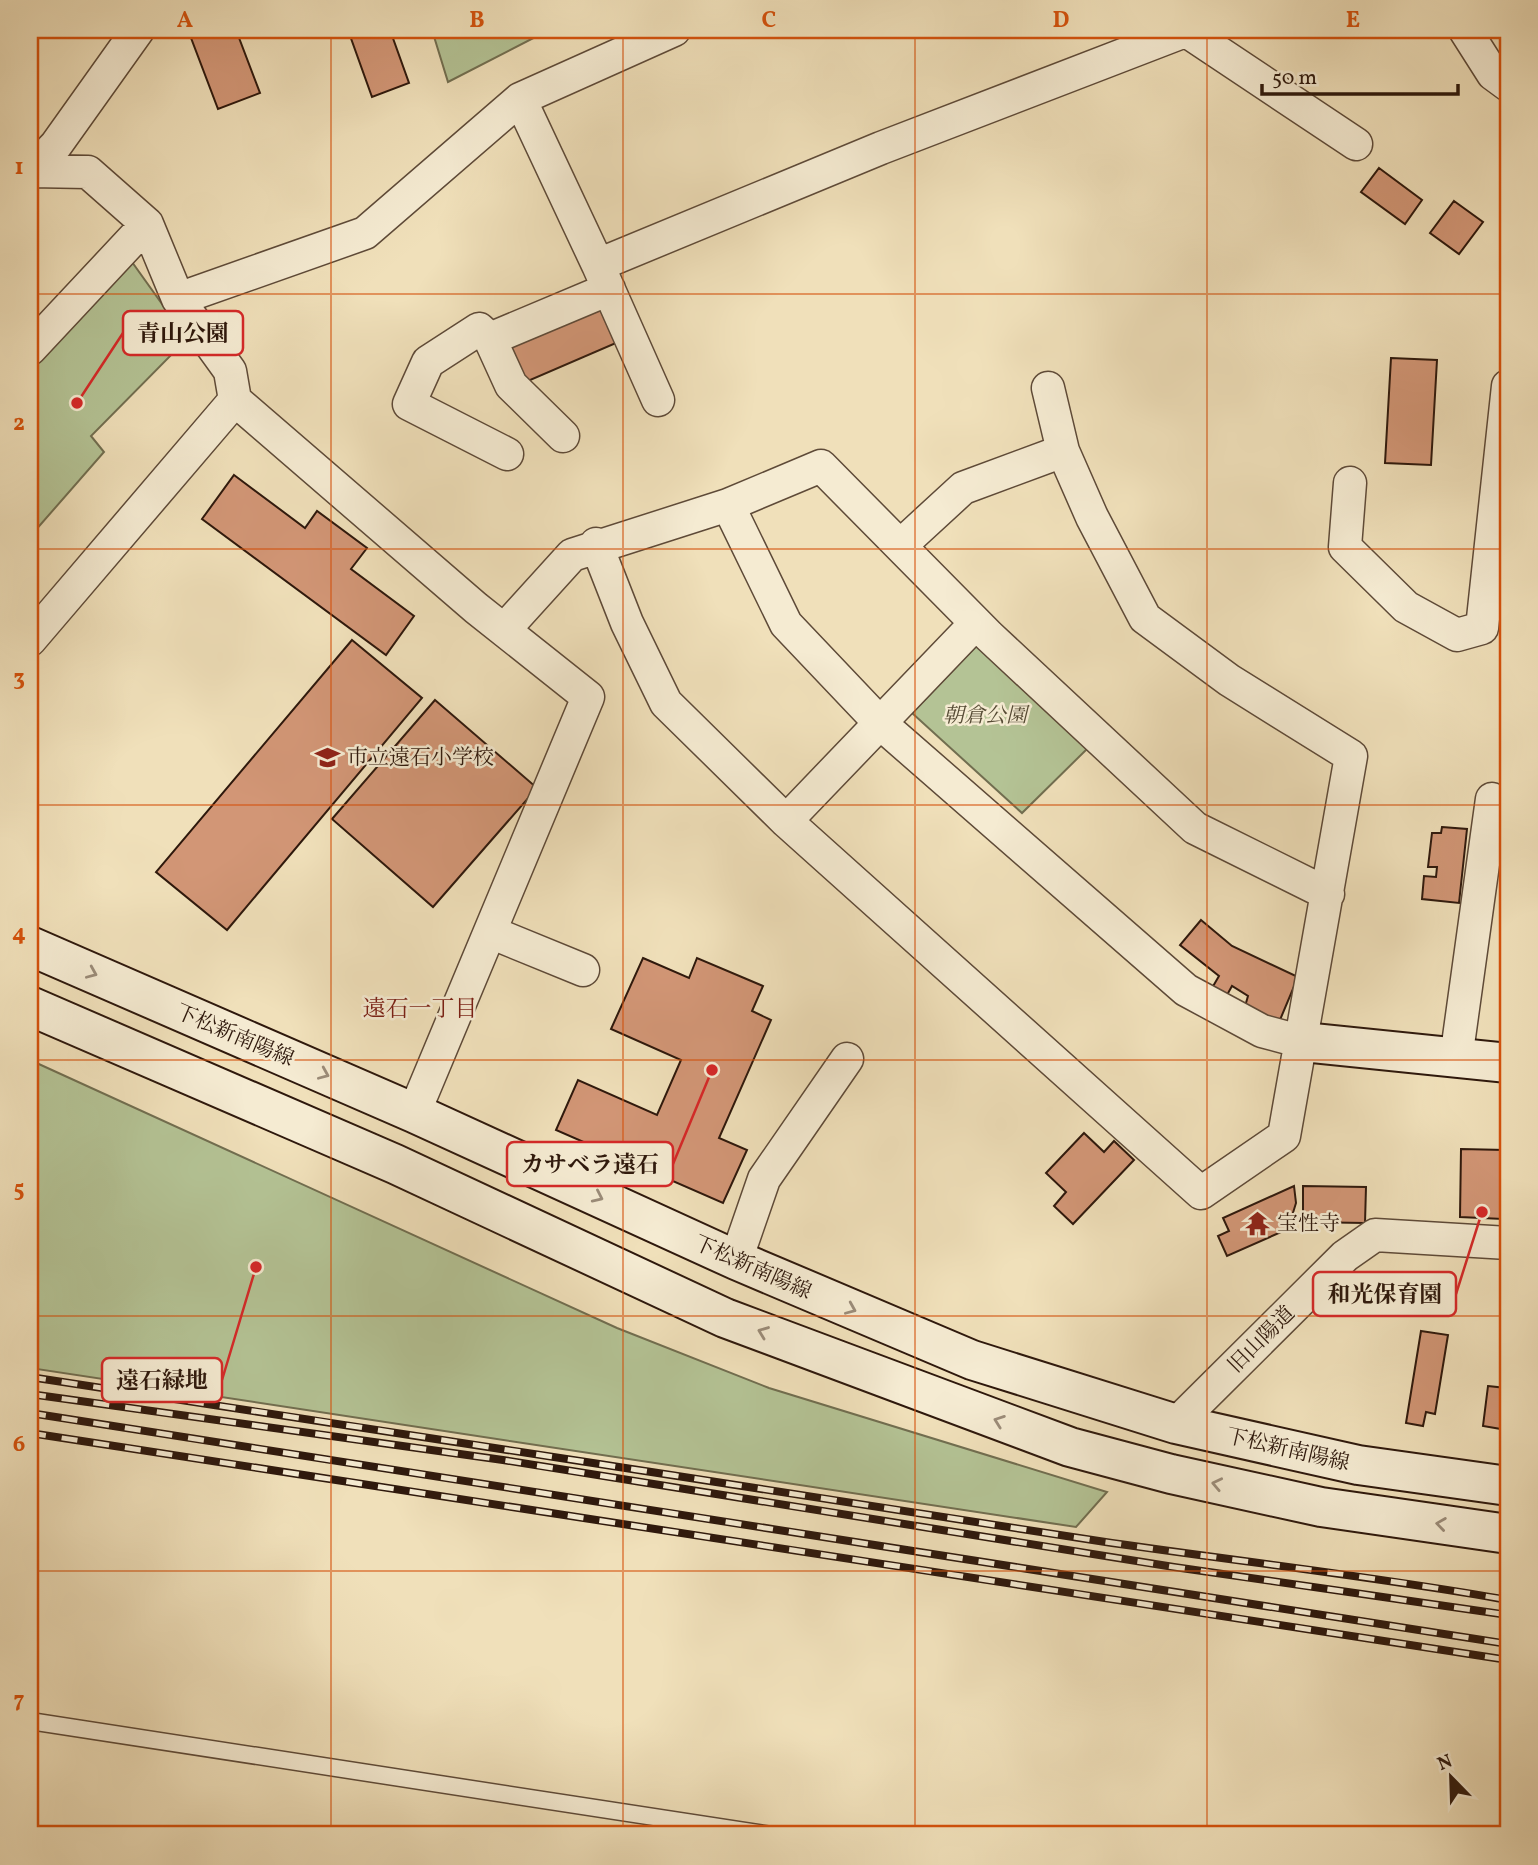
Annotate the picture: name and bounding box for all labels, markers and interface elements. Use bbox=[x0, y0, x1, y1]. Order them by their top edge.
text: A bbox=[177, 5, 193, 37]
text: B bbox=[469, 5, 485, 37]
text: C bbox=[762, 5, 776, 37]
text: D bbox=[1053, 5, 1070, 37]
text: E bbox=[1346, 5, 1360, 37]
scale bar bbox=[1262, 52, 1458, 96]
text: 50 m bbox=[1272, 64, 1317, 93]
text: 1 bbox=[14, 152, 24, 184]
callout: 青山公園 bbox=[123, 311, 243, 355]
text: 青山公園 bbox=[137, 319, 229, 351]
text: 2 bbox=[13, 408, 25, 440]
text: 3 bbox=[13, 663, 25, 695]
park label: 朝倉公園 bbox=[943, 702, 1030, 731]
school or university icon: 市立遠石小学校 bbox=[313, 743, 341, 771]
place label: 市立遠石小学校 bbox=[347, 744, 494, 773]
text: 4 bbox=[12, 918, 26, 950]
one-way arrow bbox=[85, 965, 98, 979]
district label: 遠石一丁目 bbox=[363, 994, 478, 1026]
street label: 下松新南陽線 bbox=[171, 998, 298, 1074]
one-way arrow bbox=[317, 1065, 329, 1079]
callout: カサベラ遠石 bbox=[507, 1142, 673, 1186]
text: カサベラ遠石 bbox=[521, 1150, 659, 1182]
text: 5 bbox=[13, 1174, 25, 1206]
one-way arrow bbox=[591, 1189, 603, 1203]
temple icon: 宝性寺 bbox=[1243, 1209, 1271, 1237]
place label: 宝性寺 bbox=[1277, 1210, 1340, 1239]
street label: 下松新南陽線 bbox=[689, 1229, 816, 1307]
callout: 和光保育園 bbox=[1313, 1272, 1456, 1316]
text: 和光保育園 bbox=[1328, 1280, 1443, 1312]
street label: 旧山陽道 bbox=[1222, 1300, 1302, 1380]
one-way arrow bbox=[844, 1301, 856, 1315]
one-way arrow bbox=[757, 1327, 769, 1341]
callout: 遠石緑地 bbox=[102, 1358, 222, 1402]
text: 遠石緑地 bbox=[116, 1366, 208, 1398]
one-way arrow bbox=[993, 1415, 1005, 1429]
street label: 下松新南陽線 bbox=[1223, 1422, 1352, 1479]
text: 6 bbox=[13, 1429, 25, 1461]
one-way arrow bbox=[1211, 1478, 1223, 1493]
one-way arrow bbox=[1435, 1517, 1447, 1532]
text: 7 bbox=[14, 1685, 25, 1717]
north arrow bbox=[1416, 1742, 1486, 1812]
text: N bbox=[1434, 1748, 1457, 1778]

